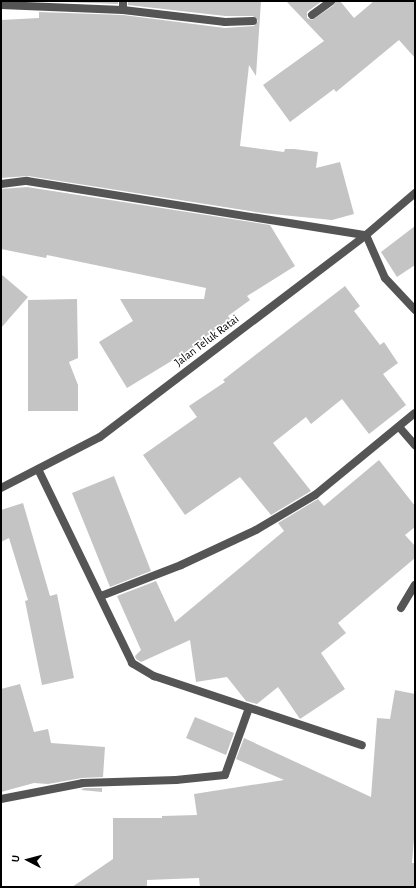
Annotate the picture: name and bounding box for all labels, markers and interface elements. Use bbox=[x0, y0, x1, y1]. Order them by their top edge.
street label: Jalan Teluk Ratai bbox=[172, 312, 242, 370]
north arrow bbox=[8, 840, 48, 880]
text: U bbox=[10, 855, 21, 863]

